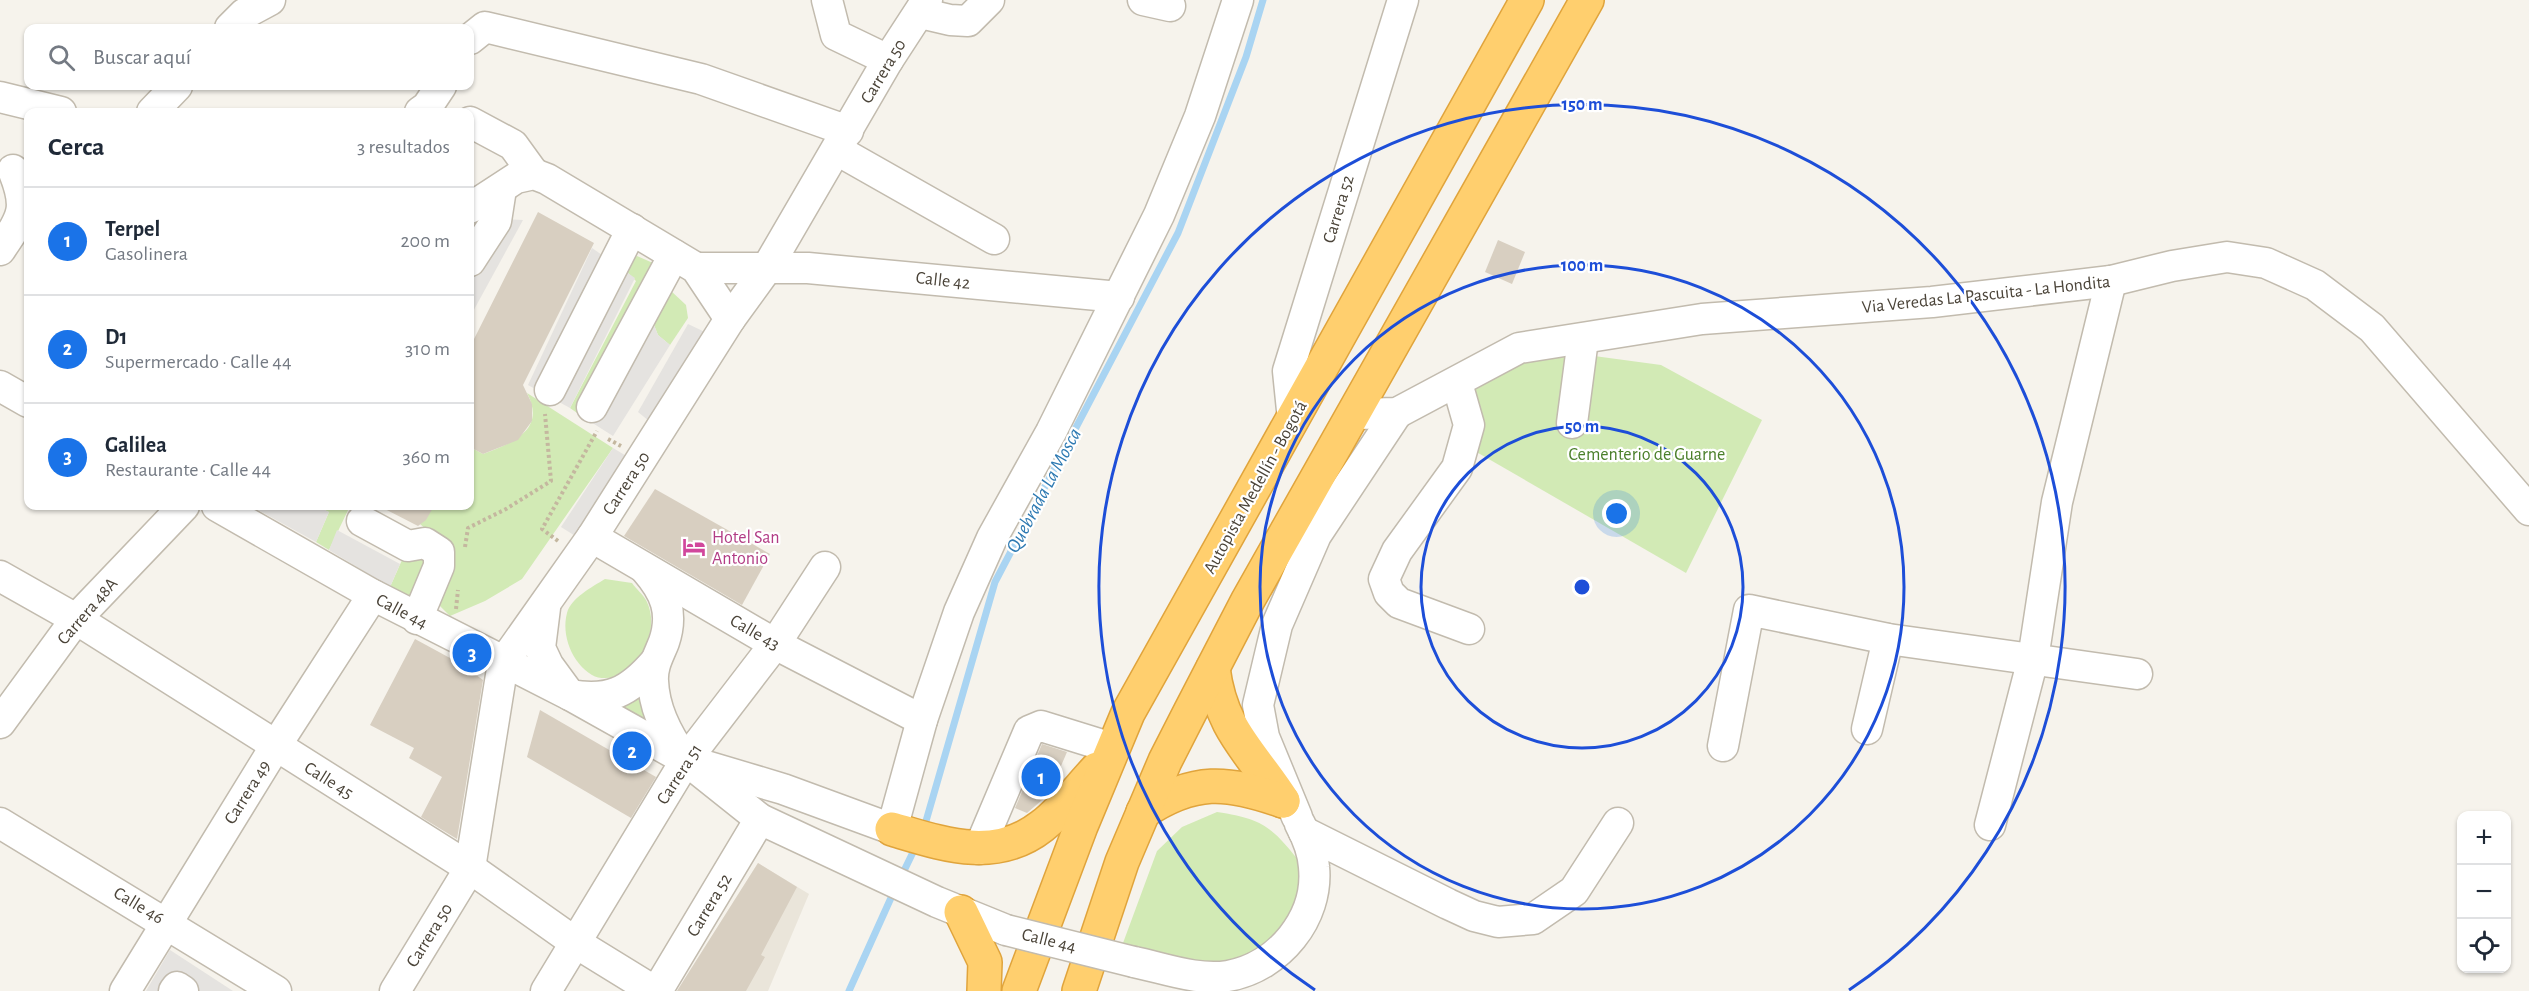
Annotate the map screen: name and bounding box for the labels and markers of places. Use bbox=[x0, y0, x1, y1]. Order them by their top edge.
place label: Hotel San Antonio bbox=[712, 529, 780, 568]
hotel icon: Hotel San Antonio bbox=[681, 534, 707, 560]
centre of rings bbox=[1572, 577, 1592, 597]
pin: 3 bbox=[452, 630, 492, 676]
pin: 2 bbox=[612, 728, 652, 774]
pin: 1 bbox=[1022, 754, 1060, 800]

